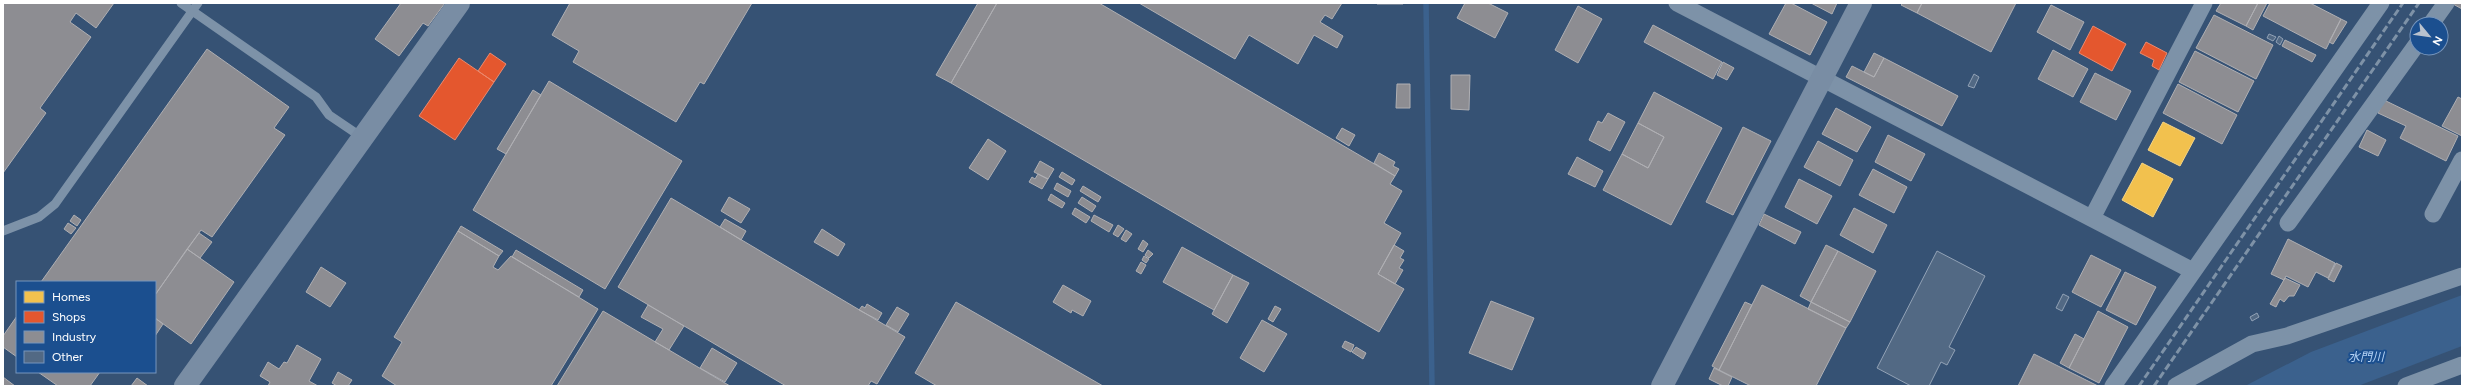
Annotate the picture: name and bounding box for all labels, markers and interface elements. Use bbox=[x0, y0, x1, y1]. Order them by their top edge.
north arrow bbox=[2409, 16, 2449, 56]
text: N bbox=[2430, 34, 2445, 47]
legend bbox=[16, 281, 156, 373]
text: Homes bbox=[52, 290, 91, 304]
text: Shops bbox=[52, 310, 86, 324]
text: Industry bbox=[52, 330, 97, 344]
text: Other bbox=[52, 350, 83, 364]
water label: 水門川 bbox=[2348, 350, 2386, 364]

